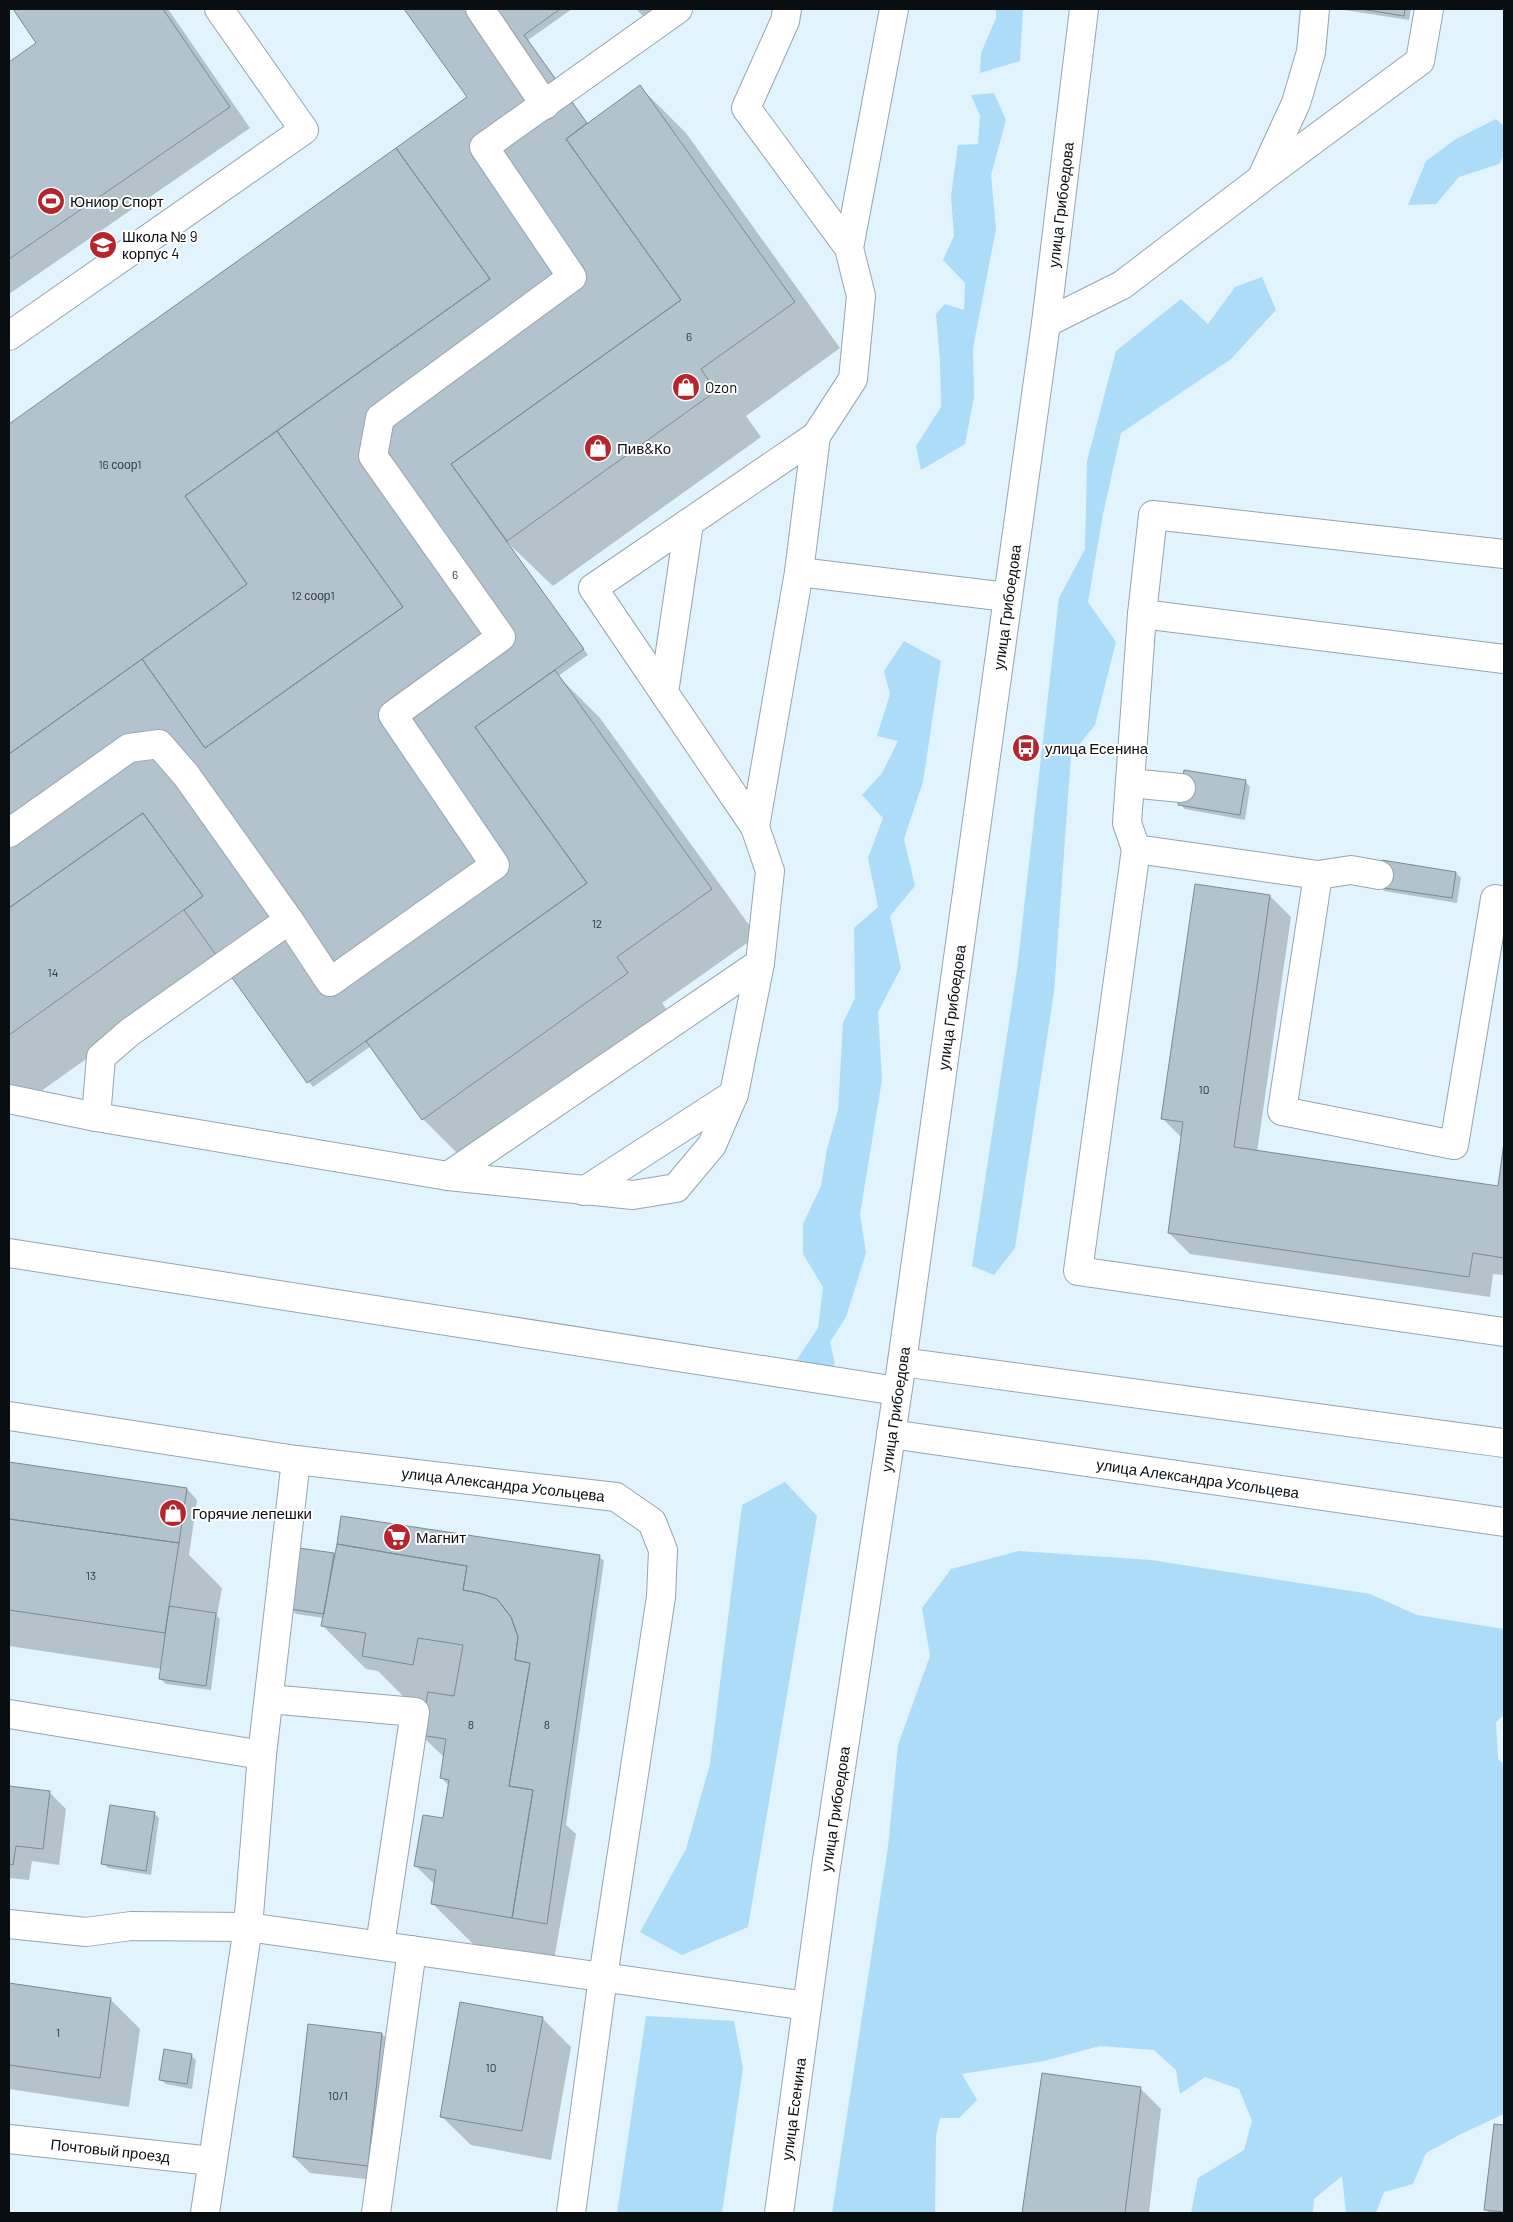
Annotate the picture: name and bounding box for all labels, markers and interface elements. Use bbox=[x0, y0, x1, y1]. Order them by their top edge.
street label: улица Грибоедова bbox=[1044, 140, 1077, 269]
sports icon: Юниор Спорт bbox=[36, 186, 66, 216]
place label: Юниор Спорт bbox=[70, 192, 164, 210]
place label: Школа № 9 корпус 4 bbox=[122, 227, 198, 262]
school or university icon: Школа № 9 корпус 4 bbox=[88, 230, 118, 260]
house number: 6 bbox=[686, 329, 692, 343]
shop icon: Ozon bbox=[671, 372, 701, 402]
place label: Ozon bbox=[705, 378, 737, 396]
shop icon: Пив&Ко bbox=[583, 433, 613, 463]
place label: Пив&Ко bbox=[617, 439, 671, 457]
house number: 16 соор1 bbox=[98, 457, 142, 472]
street label: улица Грибоедова bbox=[989, 543, 1024, 671]
house number: 6 bbox=[452, 567, 458, 581]
house number: 12 соор1 bbox=[291, 588, 335, 603]
bus stop icon: улица Есенина bbox=[1011, 733, 1041, 763]
place label: улица Есенина bbox=[1045, 739, 1149, 757]
house number: 12 bbox=[592, 916, 602, 930]
street label: улица Грибоедова bbox=[934, 943, 969, 1071]
house number: 14 bbox=[48, 965, 58, 979]
house number: 10 bbox=[1199, 1082, 1209, 1096]
street label: улица Грибоедова bbox=[877, 1345, 913, 1473]
street label: улица Александра Усольцева bbox=[1095, 1455, 1301, 1502]
street label: улица Александра Усольцева bbox=[401, 1463, 607, 1505]
shop icon: Горячие лепешки bbox=[158, 1498, 188, 1528]
place label: Горячие лепешки bbox=[192, 1504, 312, 1522]
supermarket icon: Магнит bbox=[382, 1522, 412, 1552]
place label: Магнит bbox=[416, 1528, 466, 1546]
house number: 13 bbox=[86, 1568, 96, 1582]
house number: 8 bbox=[468, 1717, 474, 1731]
house number: 8 bbox=[544, 1717, 550, 1731]
street label: улица Грибоедова bbox=[816, 1744, 853, 1873]
house number: 1 bbox=[56, 2025, 60, 2039]
street label: улица Есенина bbox=[777, 2056, 809, 2161]
house number: 10 bbox=[486, 2060, 496, 2074]
house number: 10/1 bbox=[328, 2088, 348, 2102]
street label: Почтовый проезд bbox=[50, 2135, 171, 2165]

